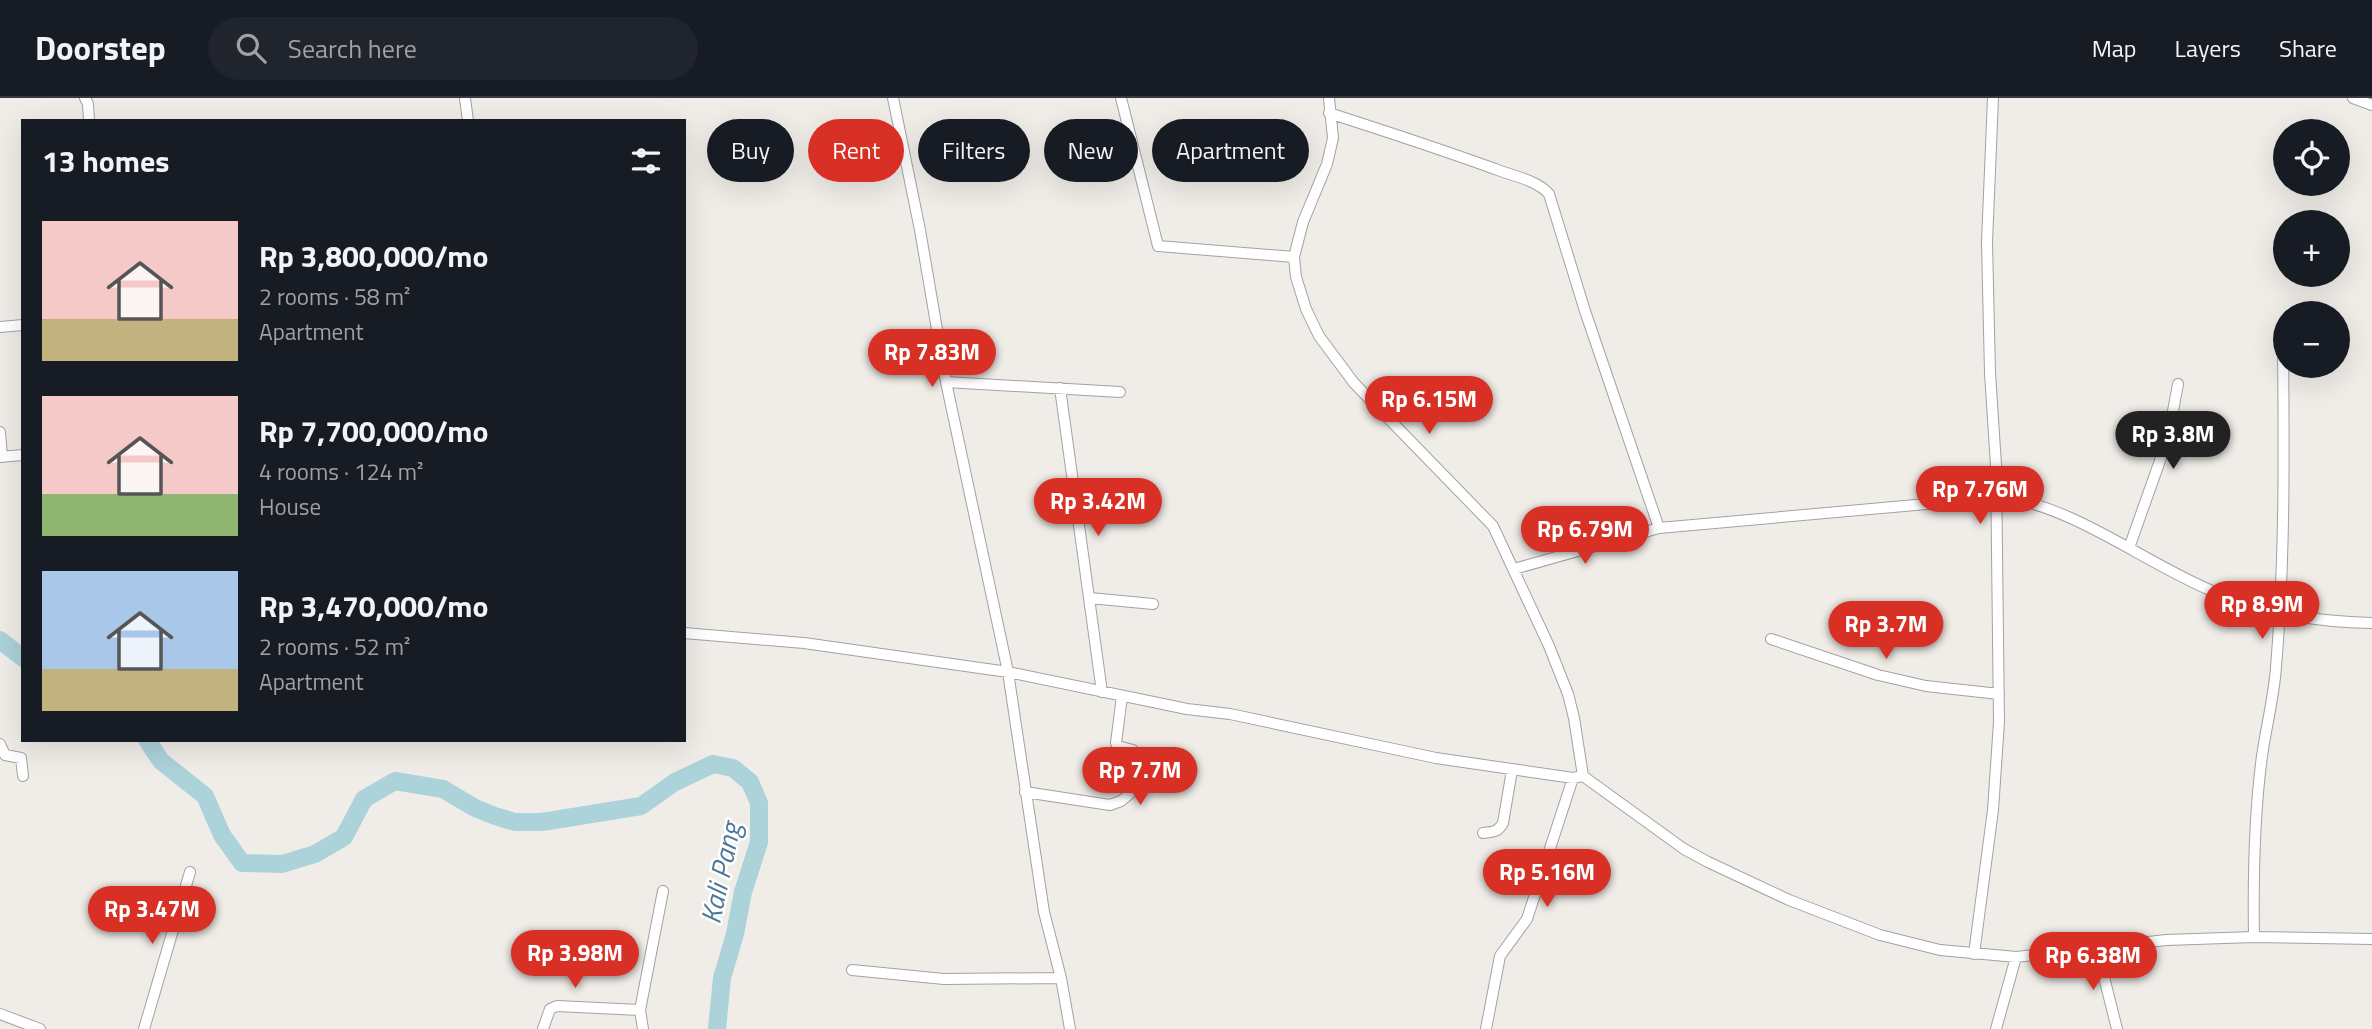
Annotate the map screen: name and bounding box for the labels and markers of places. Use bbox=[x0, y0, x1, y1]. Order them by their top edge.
pin: Rp 7.83M bbox=[860, 330, 1004, 389]
pin: Rp 6.15M bbox=[1357, 376, 1501, 436]
pin: Rp 3.8M bbox=[2108, 412, 2238, 471]
pin: Rp 7.76M bbox=[1908, 466, 2052, 526]
pin: Rp 3.42M bbox=[1026, 478, 1170, 538]
pin: Rp 6.79M bbox=[1513, 506, 1657, 566]
pin: Rp 8.9M bbox=[2197, 582, 2327, 641]
pin: Rp 3.7M bbox=[1821, 602, 1951, 661]
pin: Rp 7.7M bbox=[1075, 748, 1205, 807]
pin: Rp 5.16M bbox=[1475, 850, 1619, 909]
pin: Rp 3.47M bbox=[80, 886, 224, 946]
pin: Rp 3.98M bbox=[503, 930, 647, 990]
pin: Rp 6.38M bbox=[2021, 932, 2165, 992]

